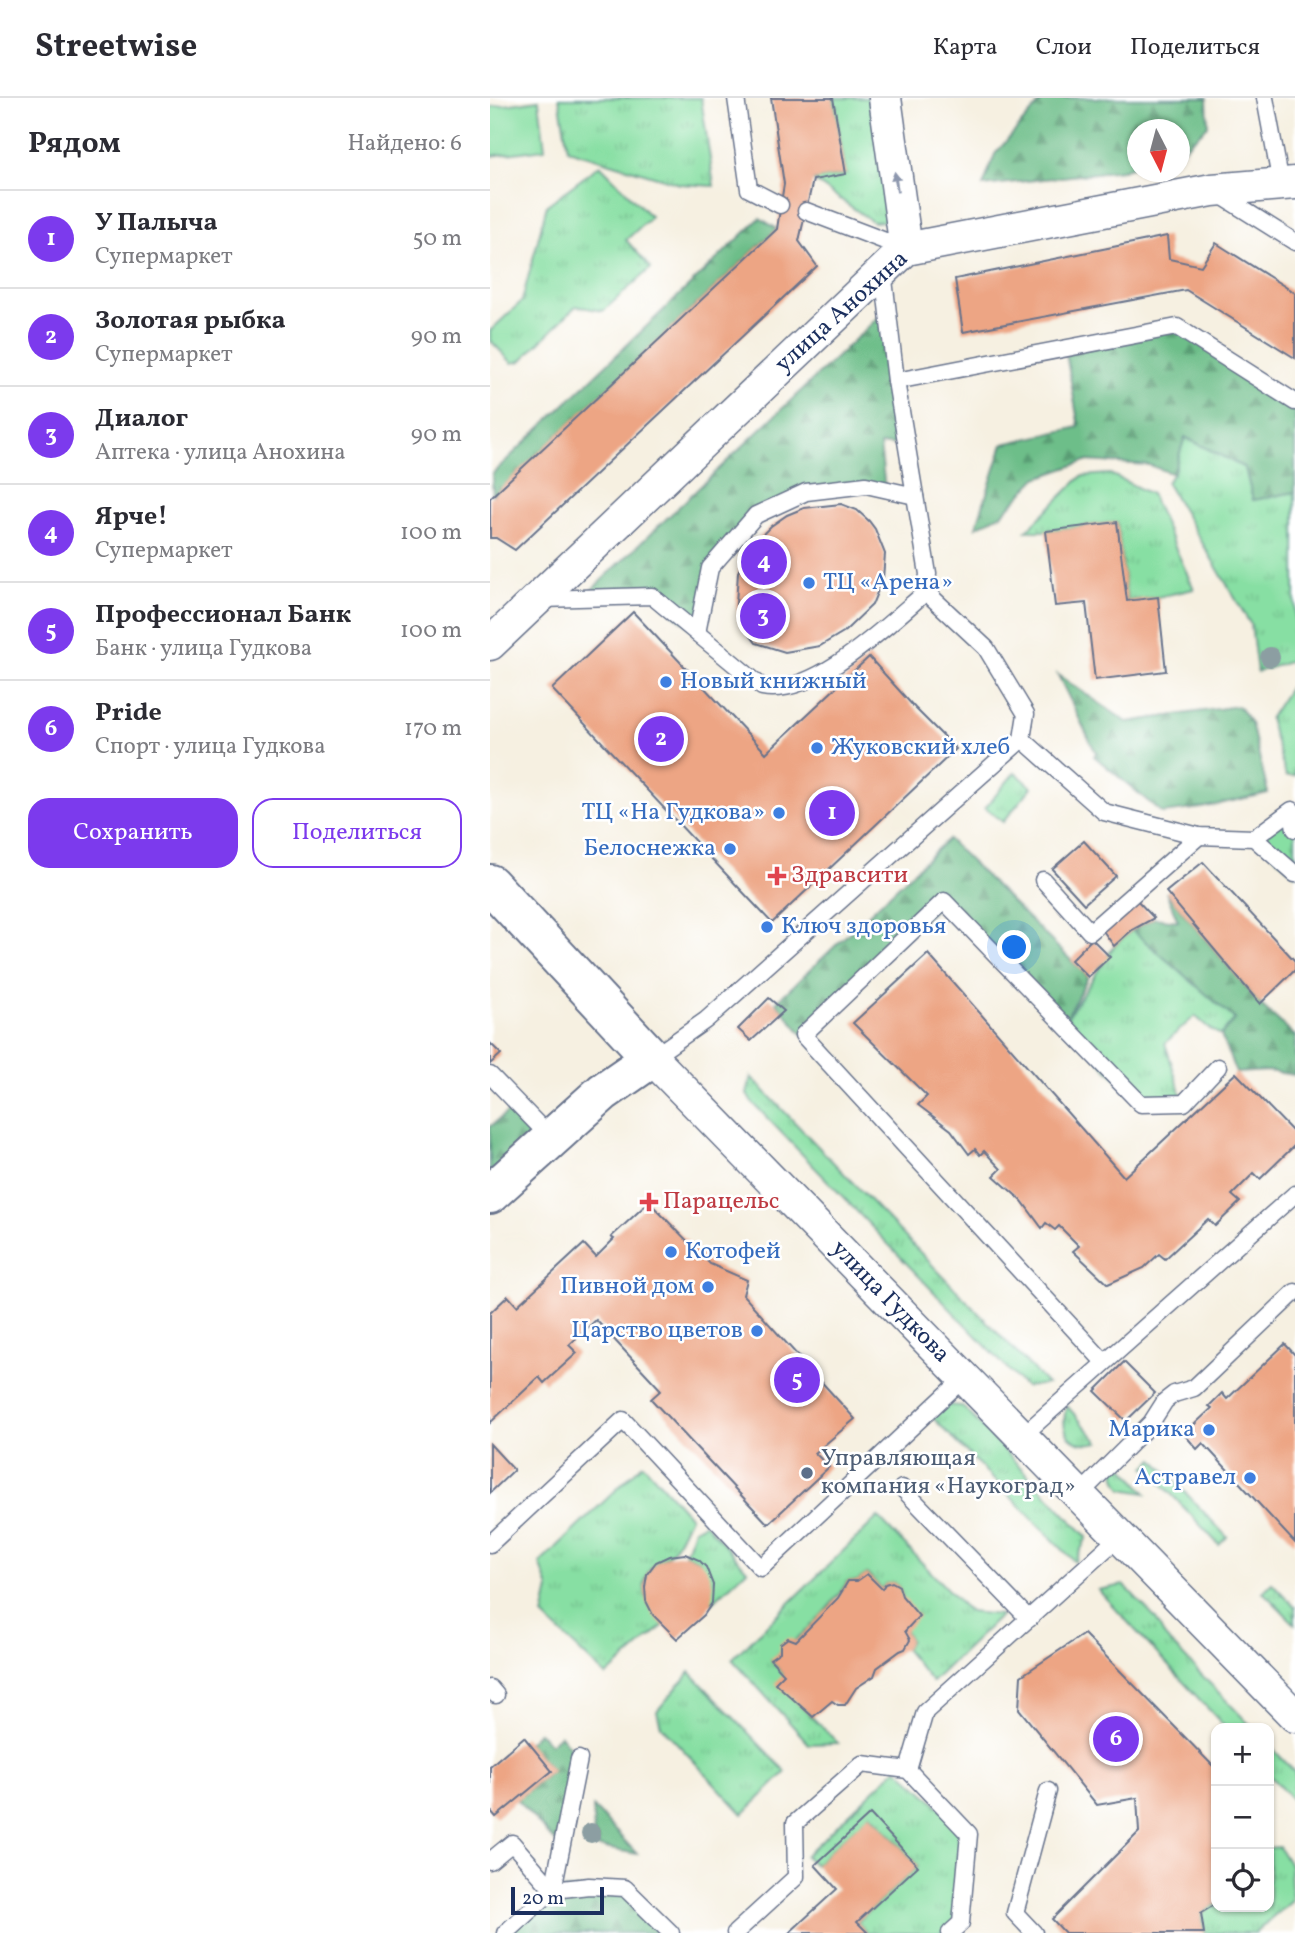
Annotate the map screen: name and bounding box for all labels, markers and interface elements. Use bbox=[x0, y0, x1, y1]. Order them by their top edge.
text: Streetwise bbox=[35, 25, 197, 71]
text: Карта bbox=[933, 31, 998, 65]
text: Слои bbox=[1036, 31, 1092, 65]
text: Поделиться bbox=[1130, 31, 1260, 65]
north arrow bbox=[1127, 119, 1190, 182]
text: Рядом bbox=[28, 123, 121, 165]
text: Найдено: 6 bbox=[347, 128, 462, 160]
one-way arrow bbox=[891, 170, 902, 192]
text: У Палыча bbox=[95, 205, 218, 241]
text: 1 bbox=[46, 223, 56, 255]
text: 50 m bbox=[413, 223, 462, 255]
text: Супермаркет bbox=[95, 241, 233, 273]
street label: улица Анохина bbox=[768, 243, 916, 381]
text: Золотая рыбка bbox=[95, 303, 286, 339]
text: 2 bbox=[45, 321, 57, 353]
text: 90 m bbox=[411, 321, 462, 353]
text: Супермаркет bbox=[95, 339, 233, 371]
text: Диалог bbox=[95, 401, 188, 437]
text: 3 bbox=[45, 419, 57, 451]
text: 90 m bbox=[411, 419, 462, 451]
text: Аптека · улица Анохина bbox=[95, 437, 346, 469]
text: Ярче! bbox=[95, 499, 168, 535]
text: 4 bbox=[44, 517, 58, 549]
text: 100 m bbox=[400, 517, 462, 549]
text: Супермаркет bbox=[95, 535, 233, 567]
pin: 4 bbox=[741, 536, 787, 588]
place label: ТЦ «Арена» bbox=[823, 566, 953, 600]
marker: ТЦ «Арена» bbox=[801, 575, 817, 591]
pin: 3 bbox=[740, 590, 786, 642]
text: Профессионал Банк bbox=[95, 597, 351, 633]
text: 5 bbox=[45, 615, 57, 647]
text: 100 m bbox=[400, 615, 462, 647]
text: Банк · улица Гудкова bbox=[95, 633, 312, 665]
place label: Новый книжный bbox=[680, 665, 867, 699]
marker: Новый книжный bbox=[658, 674, 674, 690]
text: Pride bbox=[95, 695, 162, 731]
text: 6 bbox=[45, 713, 57, 745]
text: 170 m bbox=[404, 713, 462, 745]
pin: 2 bbox=[638, 713, 684, 765]
text: Спорт · улица Гудкова bbox=[95, 731, 326, 763]
place label: Жуковский хлеб bbox=[831, 731, 1010, 765]
marker: Жуковский хлеб bbox=[809, 740, 825, 756]
pin: 1 bbox=[809, 787, 855, 839]
place label: ТЦ «На Гудкова» bbox=[581, 796, 765, 830]
button: Сохранить bbox=[28, 798, 238, 868]
button: Поделиться bbox=[252, 798, 462, 868]
marker: ТЦ «На Гудкова» bbox=[771, 805, 787, 821]
place label: Белоснежка bbox=[583, 832, 716, 866]
marker: Белоснежка bbox=[722, 841, 738, 857]
place label: Здравсити bbox=[791, 859, 908, 893]
marker: Здравсити bbox=[769, 868, 785, 884]
place label: Ключ здоровья bbox=[781, 910, 946, 944]
marker: Ключ здоровья bbox=[759, 919, 775, 935]
your location bbox=[997, 930, 1031, 964]
place label: Парацельс bbox=[663, 1185, 779, 1219]
marker: Парацельс bbox=[641, 1194, 657, 1210]
street label: улица Гудкова bbox=[823, 1233, 957, 1371]
place label: Котофей bbox=[685, 1235, 781, 1269]
marker: Котофей bbox=[663, 1244, 679, 1260]
place label: Пивной дом bbox=[560, 1270, 694, 1304]
marker: Пивной дом bbox=[700, 1279, 716, 1295]
place label: Царство цветов bbox=[571, 1314, 743, 1348]
marker: Царство цветов bbox=[749, 1323, 765, 1339]
pin: 5 bbox=[774, 1354, 820, 1406]
place label: Марика bbox=[1108, 1413, 1195, 1447]
marker: Марика bbox=[1201, 1422, 1217, 1438]
place label: Управляющая компания «Наукоград» bbox=[821, 1442, 1076, 1504]
place label: Астравел bbox=[1134, 1461, 1236, 1495]
marker: Управляющая компания «Наукоград» bbox=[799, 1465, 815, 1481]
marker: Астравел bbox=[1242, 1470, 1258, 1486]
pin: 6 bbox=[1093, 1713, 1139, 1765]
map controls bbox=[1211, 1723, 1274, 1912]
button: + bbox=[1211, 1723, 1274, 1786]
button: − bbox=[1211, 1786, 1274, 1849]
button: locate bbox=[1211, 1849, 1274, 1912]
scale bar bbox=[511, 1884, 604, 1916]
text: 20 m bbox=[522, 1886, 564, 1912]

